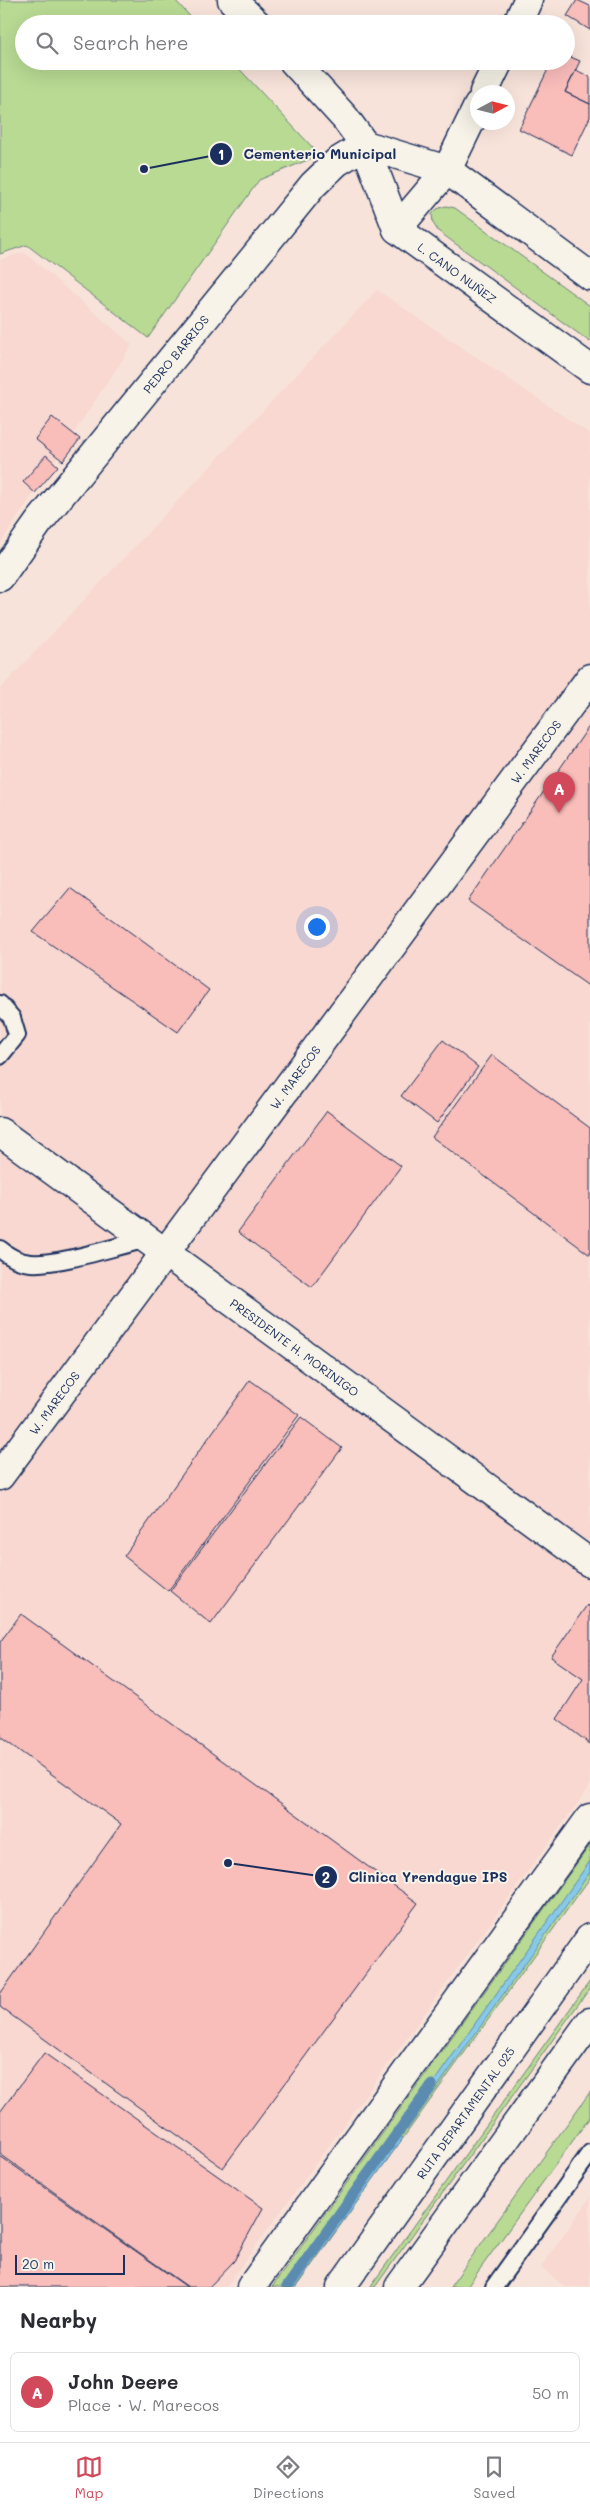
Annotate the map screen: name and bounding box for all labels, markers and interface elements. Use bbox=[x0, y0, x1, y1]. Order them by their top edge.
search box bbox=[15, 15, 575, 70]
icon: search bbox=[33, 29, 61, 57]
text: Search here bbox=[73, 30, 189, 55]
north arrow bbox=[470, 85, 515, 130]
callout: Cementerio Municipal bbox=[209, 140, 407, 169]
text: 1 bbox=[218, 144, 224, 164]
text: Cementerio Municipal bbox=[244, 144, 396, 163]
street label: L. CANO NUÑEZ bbox=[415, 239, 500, 307]
street label: PEDRO BARRIOS bbox=[139, 311, 212, 396]
street label: W. MARECOS bbox=[507, 716, 565, 787]
pin: A bbox=[543, 772, 575, 813]
your location bbox=[304, 914, 330, 940]
street label: W. MARECOS bbox=[266, 1042, 324, 1112]
street label: PRESIDENTE H. MORINIGO bbox=[227, 1295, 362, 1400]
street label: W. MARECOS bbox=[25, 1368, 83, 1438]
callout: Clinica Yrendague IPS bbox=[313, 1863, 518, 1892]
text: 2 bbox=[322, 1867, 330, 1887]
text: Clinica Yrendague IPS bbox=[348, 1867, 508, 1886]
street label: RUTA DEPARTAMENTAL 025 bbox=[413, 2044, 518, 2182]
scale bar bbox=[15, 2252, 125, 2275]
text: 20 m bbox=[22, 2254, 54, 2273]
text: Nearby bbox=[20, 2306, 97, 2333]
text: John Deere bbox=[68, 2369, 178, 2394]
text: A bbox=[31, 2382, 43, 2403]
text: 50 m bbox=[532, 2382, 569, 2403]
text: Place · W. Marecos bbox=[68, 2394, 220, 2415]
tab: Map bbox=[75, 2453, 103, 2502]
tab: Directions bbox=[253, 2453, 324, 2502]
tab: Saved bbox=[474, 2453, 515, 2502]

